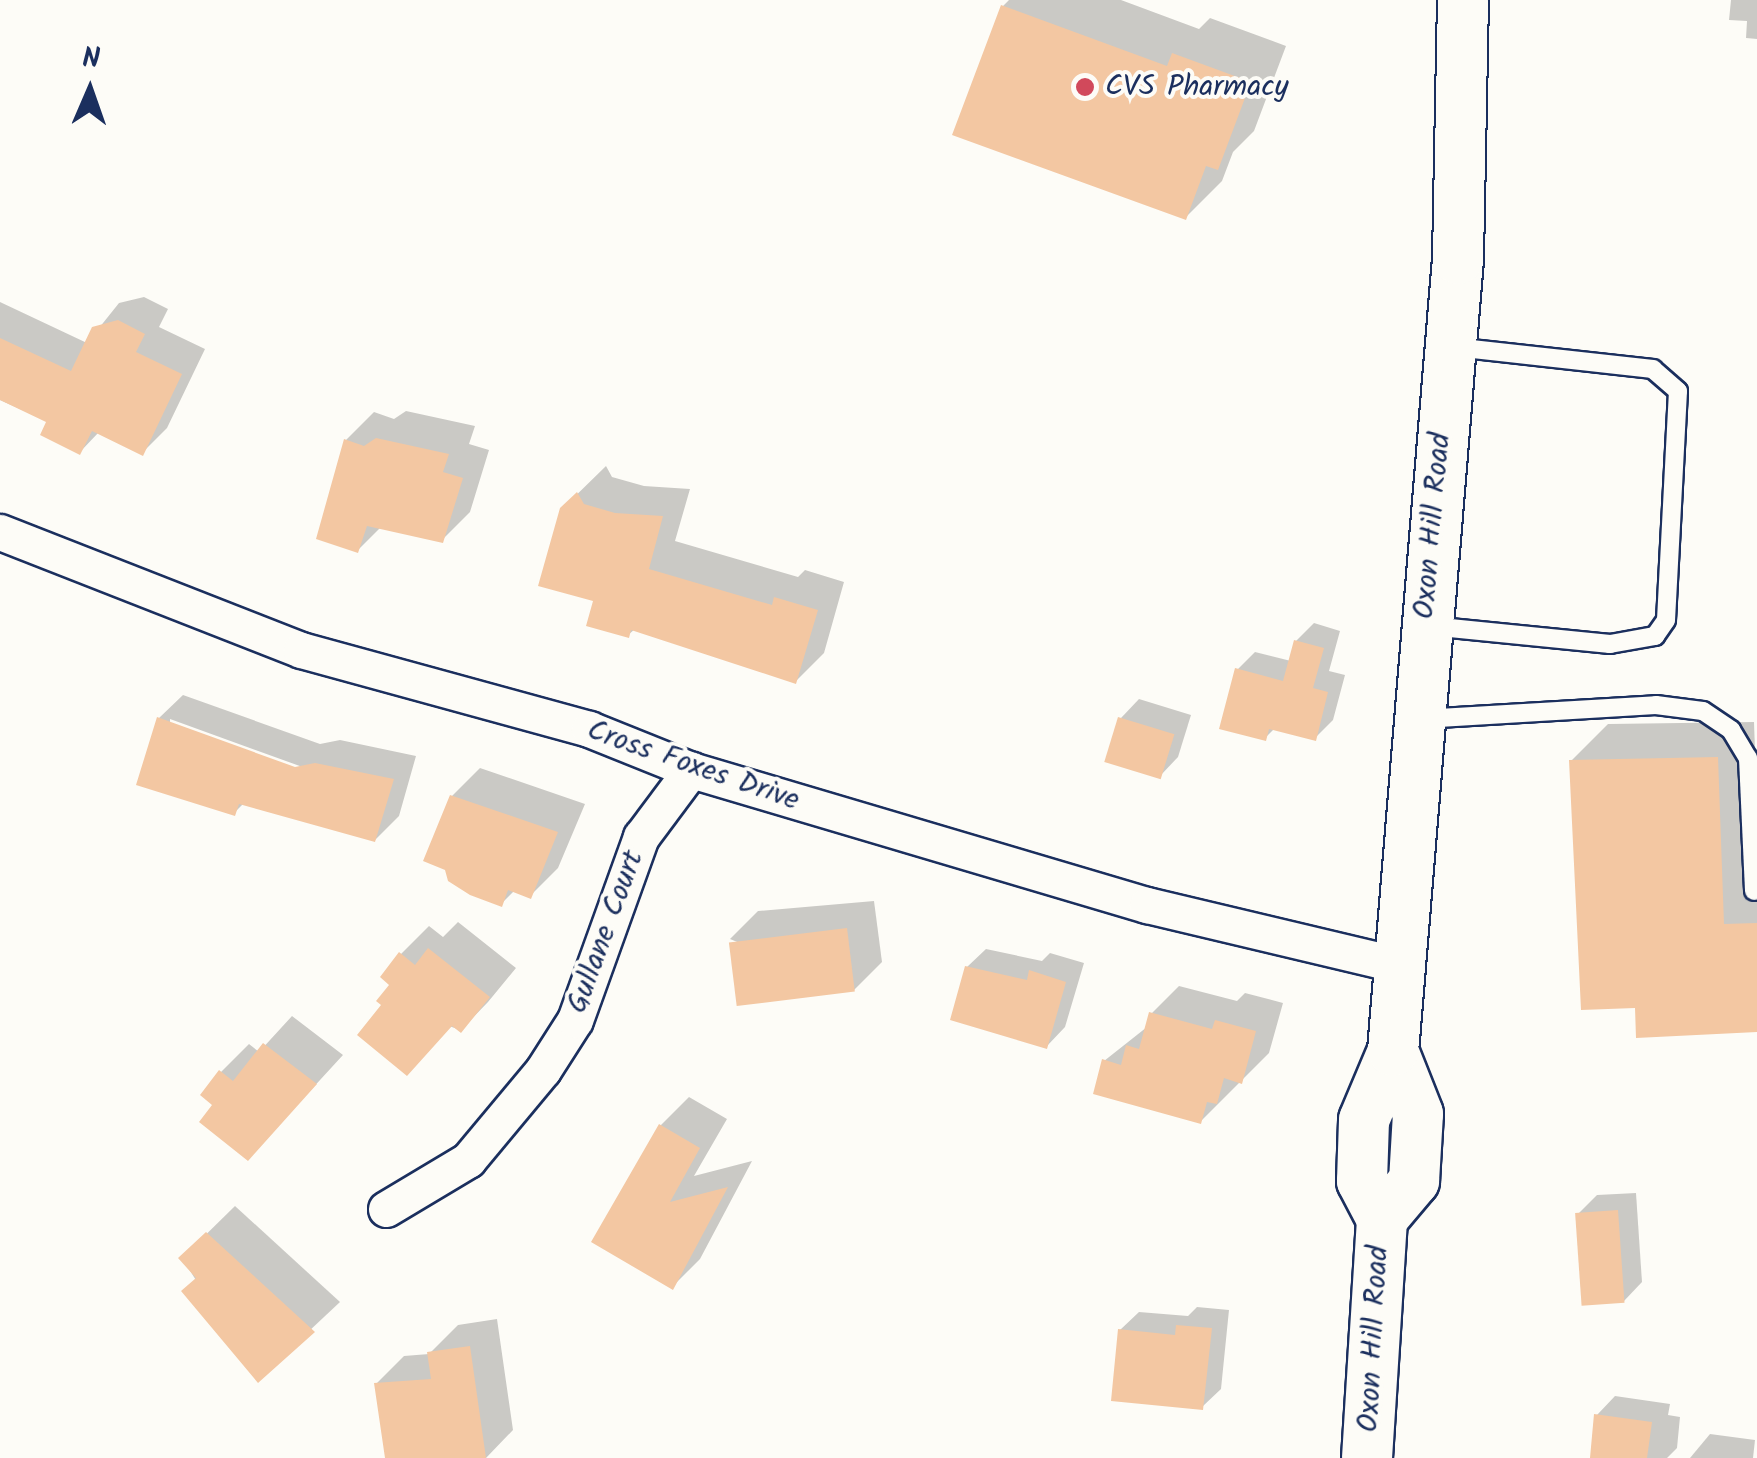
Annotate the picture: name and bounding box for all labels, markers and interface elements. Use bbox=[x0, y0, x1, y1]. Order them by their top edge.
text: N bbox=[81, 37, 101, 82]
north arrow bbox=[40, 40, 140, 140]
place label: CVS Pharmacy bbox=[1105, 69, 1289, 105]
marker: CVS Pharmacy bbox=[1074, 76, 1096, 98]
street label: Oxon Hill Road bbox=[1407, 431, 1459, 621]
street label: Cross Foxes Drive bbox=[582, 713, 804, 819]
street label: Gullane Court bbox=[560, 846, 652, 1018]
street label: Oxon Hill Road bbox=[1351, 1245, 1397, 1433]

